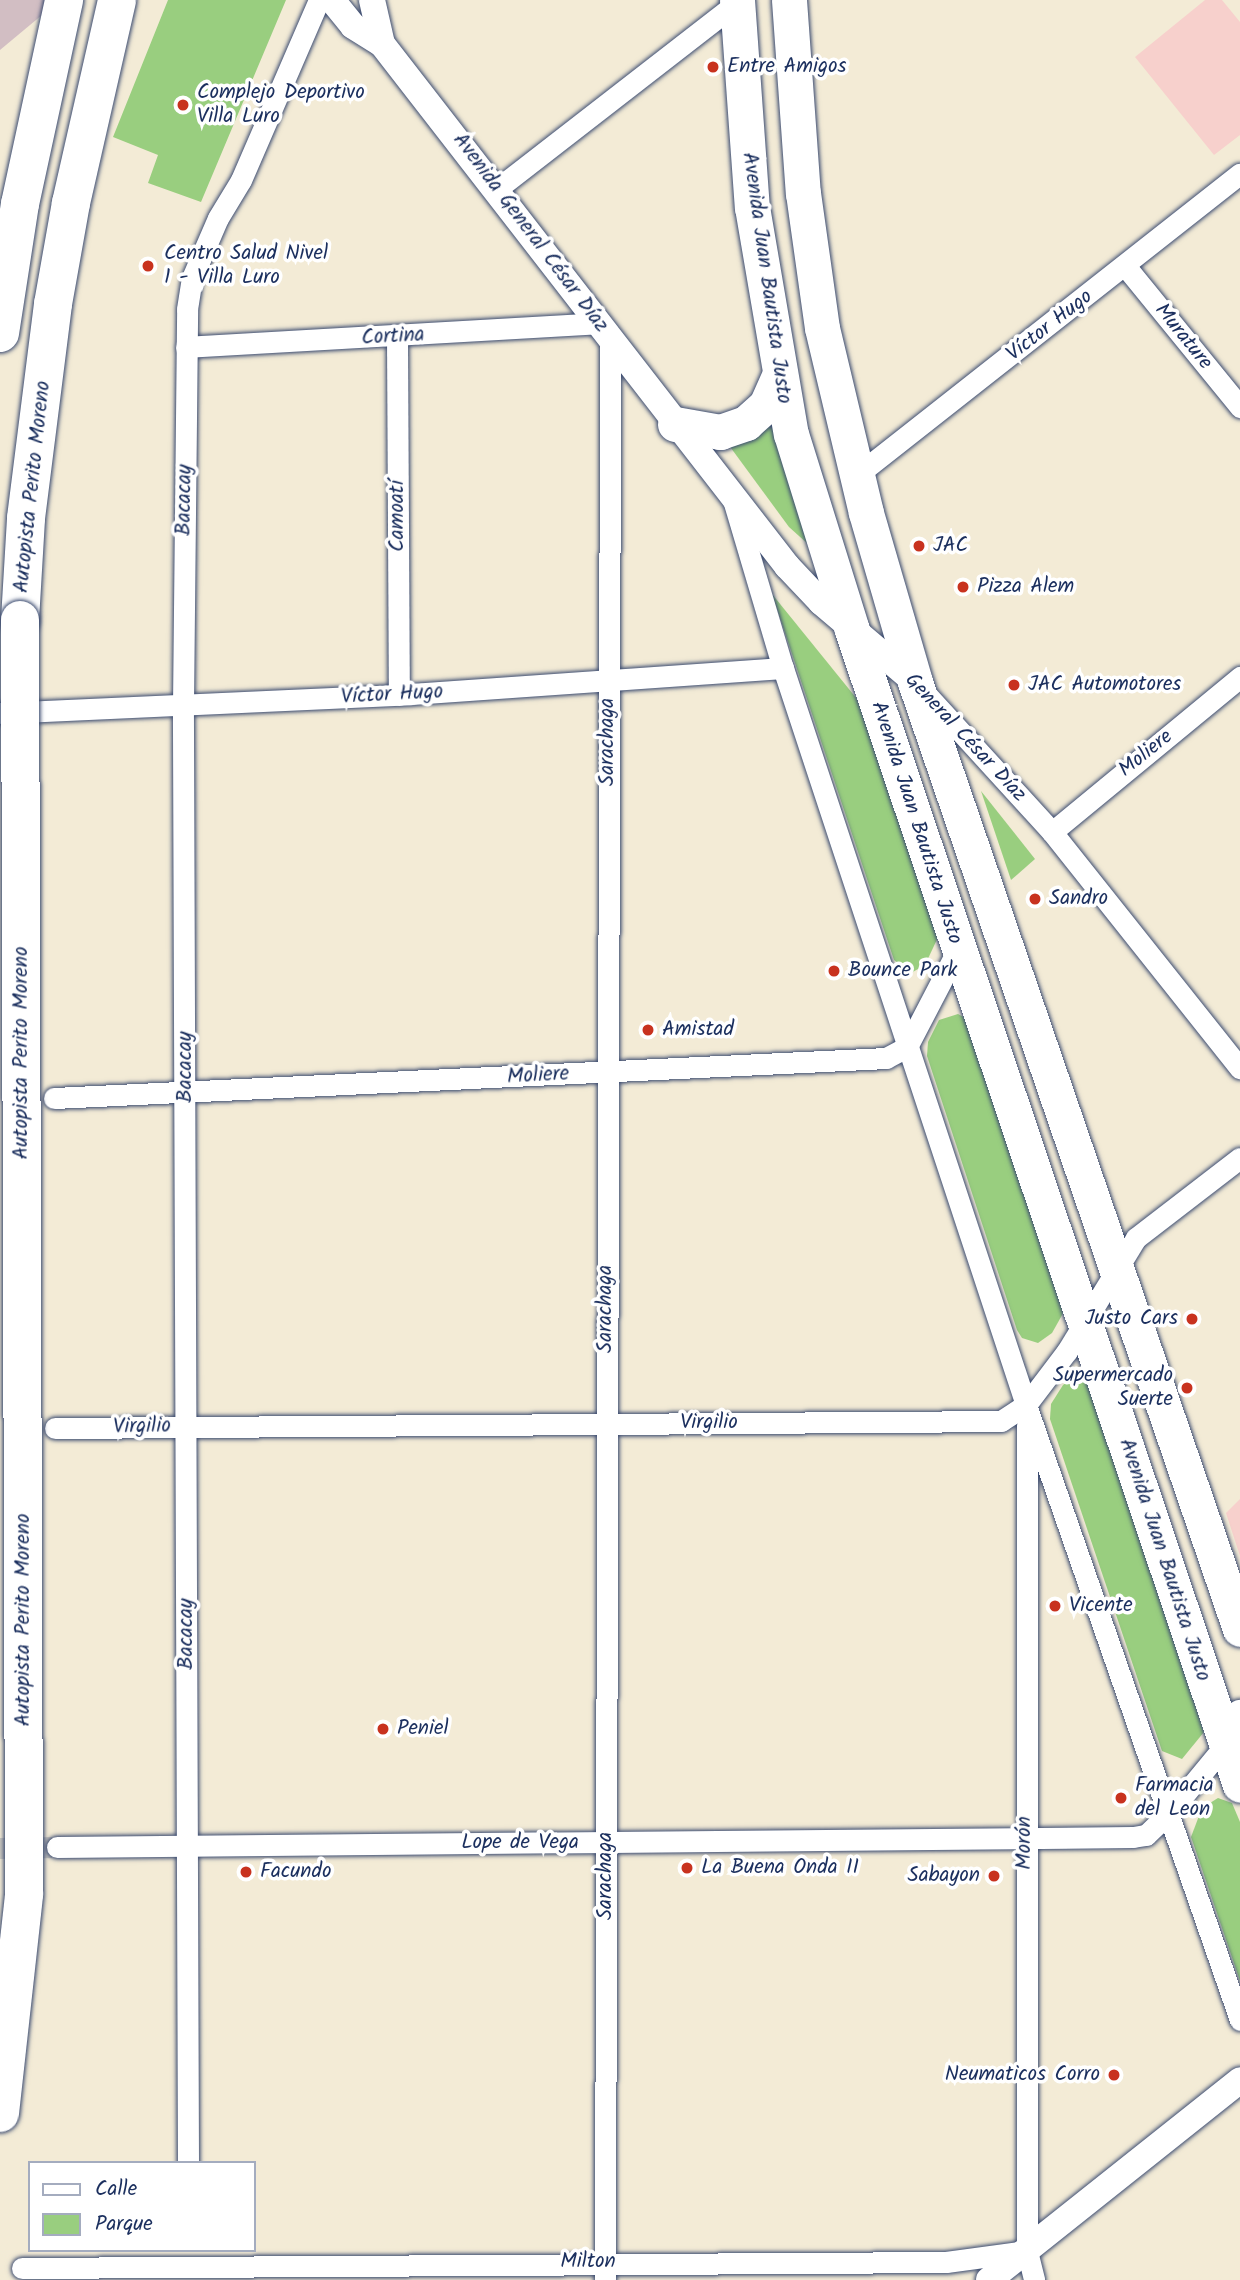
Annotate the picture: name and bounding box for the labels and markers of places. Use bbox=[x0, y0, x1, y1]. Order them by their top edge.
place label: Entre Amigos bbox=[727, 54, 846, 80]
marker: Entre Amigos bbox=[705, 59, 721, 75]
place label: Complejo Deportivo Villa Luro bbox=[197, 80, 365, 130]
marker: Complejo Deportivo Villa Luro bbox=[175, 97, 191, 113]
place label: Centro Salud Nivel 1 - Villa Luro bbox=[164, 241, 328, 291]
marker: Centro Salud Nivel 1 - Villa Luro bbox=[138, 256, 158, 276]
place label: JAC bbox=[933, 533, 968, 559]
marker: JAC bbox=[911, 538, 927, 554]
place label: Pizza Alem bbox=[977, 574, 1074, 600]
marker: Pizza Alem bbox=[955, 579, 971, 595]
place label: JAC Automotores bbox=[1028, 672, 1181, 698]
marker: JAC Automotores bbox=[1006, 677, 1022, 693]
place label: Sandro bbox=[1049, 886, 1108, 912]
marker: Sandro bbox=[1027, 891, 1043, 907]
place label: Bounce Park bbox=[848, 958, 957, 984]
marker: Bounce Park bbox=[826, 963, 842, 979]
place label: Amistad bbox=[662, 1017, 734, 1043]
marker: Amistad bbox=[640, 1022, 656, 1038]
place label: Justo Cars bbox=[1085, 1306, 1178, 1332]
marker: Justo Cars bbox=[1184, 1311, 1200, 1327]
place label: Supermercado Suerte bbox=[1053, 1363, 1173, 1413]
marker: Supermercado Suerte bbox=[1179, 1380, 1195, 1396]
place label: Vicente bbox=[1069, 1593, 1133, 1619]
marker: Vicente bbox=[1047, 1598, 1063, 1614]
place label: Peniel bbox=[397, 1716, 449, 1742]
marker: Peniel bbox=[375, 1721, 391, 1737]
place label: Farmacia del Leon bbox=[1135, 1773, 1214, 1823]
marker: Farmacia del Leon bbox=[1113, 1790, 1129, 1806]
place label: La Buena Onda II bbox=[701, 1855, 859, 1881]
place label: Facundo bbox=[260, 1859, 331, 1885]
marker: La Buena Onda II bbox=[679, 1860, 695, 1876]
place label: Sabayon bbox=[908, 1863, 980, 1889]
marker: Facundo bbox=[238, 1864, 254, 1880]
marker: Sabayon bbox=[986, 1868, 1002, 1884]
place label: Neumaticos Corro bbox=[945, 2062, 1100, 2088]
marker: Neumaticos Corro bbox=[1106, 2067, 1122, 2083]

